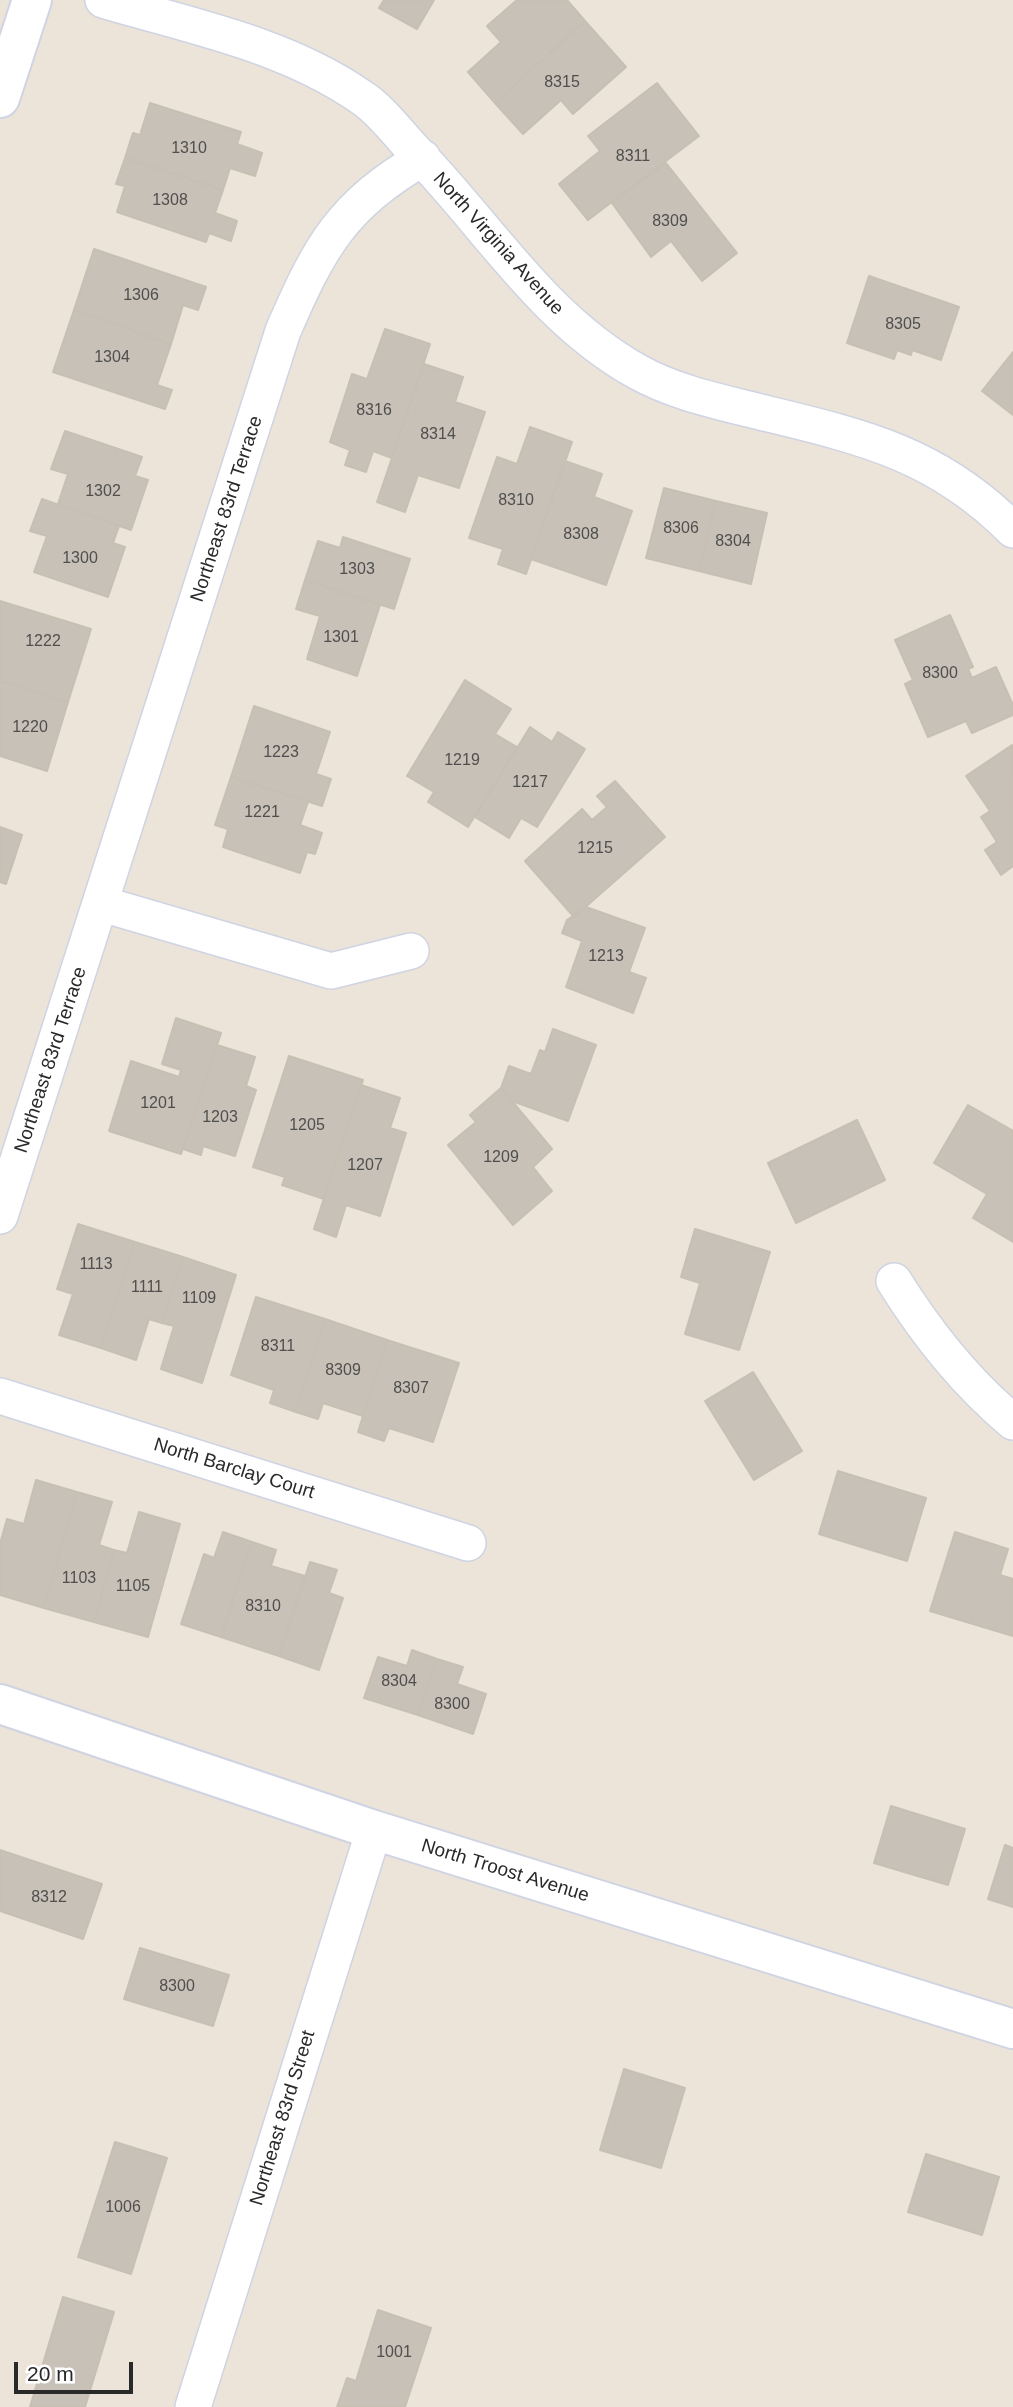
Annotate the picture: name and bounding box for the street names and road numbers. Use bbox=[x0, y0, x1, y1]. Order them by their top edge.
street label: North Virginia Avenue bbox=[428, 168, 568, 320]
street label: Northeast 83rd Terrace bbox=[186, 413, 268, 605]
street label: Northeast 83rd Terrace bbox=[10, 964, 92, 1156]
street label: North Barclay Court bbox=[151, 1434, 317, 1504]
street label: North Troost Avenue bbox=[418, 1835, 592, 1907]
street label: Northeast 83rd Street bbox=[246, 2028, 320, 2208]

